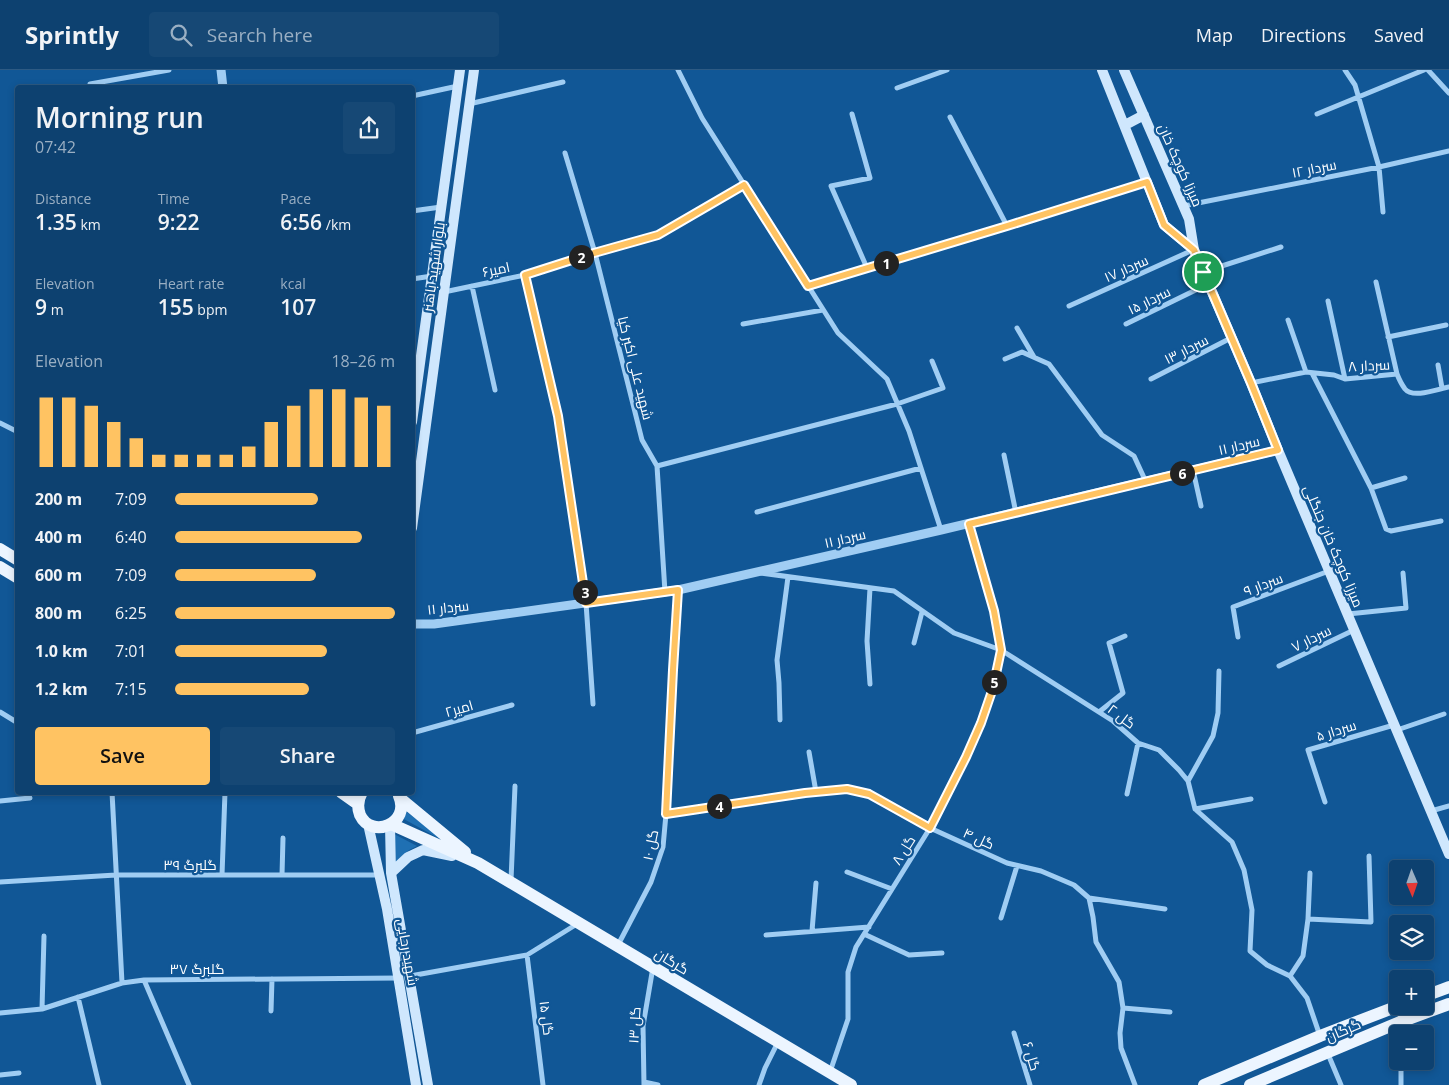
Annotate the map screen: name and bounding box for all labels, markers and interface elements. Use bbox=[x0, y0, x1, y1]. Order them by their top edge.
search box bbox=[149, 12, 499, 57]
text: Sprintly bbox=[25, 18, 119, 51]
icon: search bbox=[167, 21, 195, 49]
text: Search here bbox=[207, 22, 313, 48]
text: Map bbox=[1196, 23, 1233, 47]
text: Directions bbox=[1261, 23, 1346, 47]
text: Saved bbox=[1374, 23, 1424, 47]
text: Morning run bbox=[35, 98, 204, 136]
button: share bbox=[343, 102, 395, 154]
street label: میرزا کوچک خان bbox=[1153, 120, 1208, 210]
text: 07:42 bbox=[35, 136, 76, 158]
street label: سردار ۱۲ bbox=[1290, 154, 1338, 182]
text: Distance bbox=[35, 189, 91, 208]
text: Time bbox=[158, 189, 190, 208]
text: Pace bbox=[280, 189, 311, 208]
text: 1.35 bbox=[35, 208, 77, 236]
text: 9:22 bbox=[158, 208, 199, 236]
text: 6:56 bbox=[280, 208, 322, 236]
text: km bbox=[77, 215, 101, 234]
text: /km bbox=[322, 215, 351, 234]
street label: بلوار شهید باهنر bbox=[417, 221, 449, 314]
pin: 2 bbox=[568, 244, 594, 270]
text: 2 bbox=[577, 248, 586, 267]
pin: 1 bbox=[874, 250, 898, 276]
street label: سردار ۱۷ bbox=[1101, 250, 1151, 286]
pin bbox=[1182, 251, 1224, 293]
text: 1 bbox=[882, 254, 891, 273]
street label: امیر۶ bbox=[480, 257, 512, 281]
icon: arrive bbox=[1189, 258, 1217, 286]
text: Elevation bbox=[35, 274, 94, 293]
text: Heart rate bbox=[158, 274, 224, 293]
text: kcal bbox=[280, 274, 306, 293]
street label: سردار ۱۵ bbox=[1124, 282, 1174, 318]
text: 9 bbox=[35, 293, 47, 321]
text: 155 bbox=[158, 293, 194, 321]
text: 107 bbox=[280, 293, 316, 321]
text: m bbox=[47, 300, 64, 319]
text: bpm bbox=[194, 300, 227, 319]
street label: شهید علی اکبر کیا bbox=[614, 314, 658, 422]
street label: سردار ۱۳ bbox=[1161, 330, 1211, 368]
text: Elevation bbox=[35, 350, 103, 372]
text: 18–26 m bbox=[331, 350, 395, 372]
street label: سردار ۸ bbox=[1347, 354, 1391, 376]
street label: سردار ۱۱ bbox=[1216, 431, 1262, 459]
pin: 6 bbox=[1170, 460, 1194, 486]
text: 6 bbox=[1178, 464, 1187, 483]
street label: میرزا کوچک خان جنگلی bbox=[1299, 482, 1368, 611]
text: 200 m bbox=[35, 488, 82, 510]
text: 7:09 bbox=[115, 488, 147, 510]
street label: سردار ۱۱ bbox=[822, 524, 868, 552]
text: 400 m bbox=[35, 526, 82, 548]
text: 6:40 bbox=[115, 526, 147, 548]
text: 600 m bbox=[35, 564, 82, 586]
text: 7:09 bbox=[115, 564, 147, 586]
street label: سردار ۹ bbox=[1241, 568, 1285, 600]
pin: 3 bbox=[572, 580, 598, 604]
text: 3 bbox=[581, 583, 590, 602]
street label: سردار ۱۱ bbox=[426, 595, 470, 619]
text: 800 m bbox=[35, 602, 82, 624]
text: 6:25 bbox=[115, 602, 147, 624]
street label: سردار ۷ bbox=[1288, 620, 1334, 656]
text: 1.0 km bbox=[35, 640, 88, 662]
text: 7:01 bbox=[115, 640, 147, 662]
pin: 5 bbox=[982, 670, 1006, 694]
text: 5 bbox=[990, 673, 999, 692]
text: 1.2 km bbox=[35, 678, 88, 700]
text: 7:15 bbox=[115, 678, 147, 700]
street label: امیر۲ bbox=[443, 695, 475, 721]
street label: گل ۲ bbox=[1104, 699, 1140, 733]
street label: سردار ۵ bbox=[1314, 715, 1358, 745]
button: Save bbox=[35, 727, 210, 785]
button: Share bbox=[220, 727, 395, 785]
pin: 4 bbox=[706, 794, 732, 818]
text: 4 bbox=[715, 797, 724, 816]
street label: گل ۴ bbox=[960, 823, 998, 853]
street label: گل ۱۰ bbox=[638, 828, 662, 862]
street label: گل ۸ bbox=[887, 832, 919, 868]
street label: گلبرگ ۳۹ bbox=[163, 855, 217, 874]
north arrow bbox=[1389, 860, 1434, 905]
map controls bbox=[1389, 860, 1434, 1070]
button: layers bbox=[1389, 915, 1434, 960]
street label: شهید رجایی bbox=[393, 917, 423, 987]
street label: گرگان bbox=[651, 943, 693, 979]
street label: گلبرگ ۳۷ bbox=[170, 959, 224, 978]
button: + bbox=[1389, 970, 1434, 1015]
street label: گل ۱۵ bbox=[535, 1000, 559, 1036]
street label: گل ۱۳ bbox=[623, 1006, 645, 1044]
street label: گرگان bbox=[1322, 1014, 1364, 1046]
button: − bbox=[1389, 1025, 1434, 1070]
street label: گل ۶ bbox=[1019, 1039, 1045, 1073]

